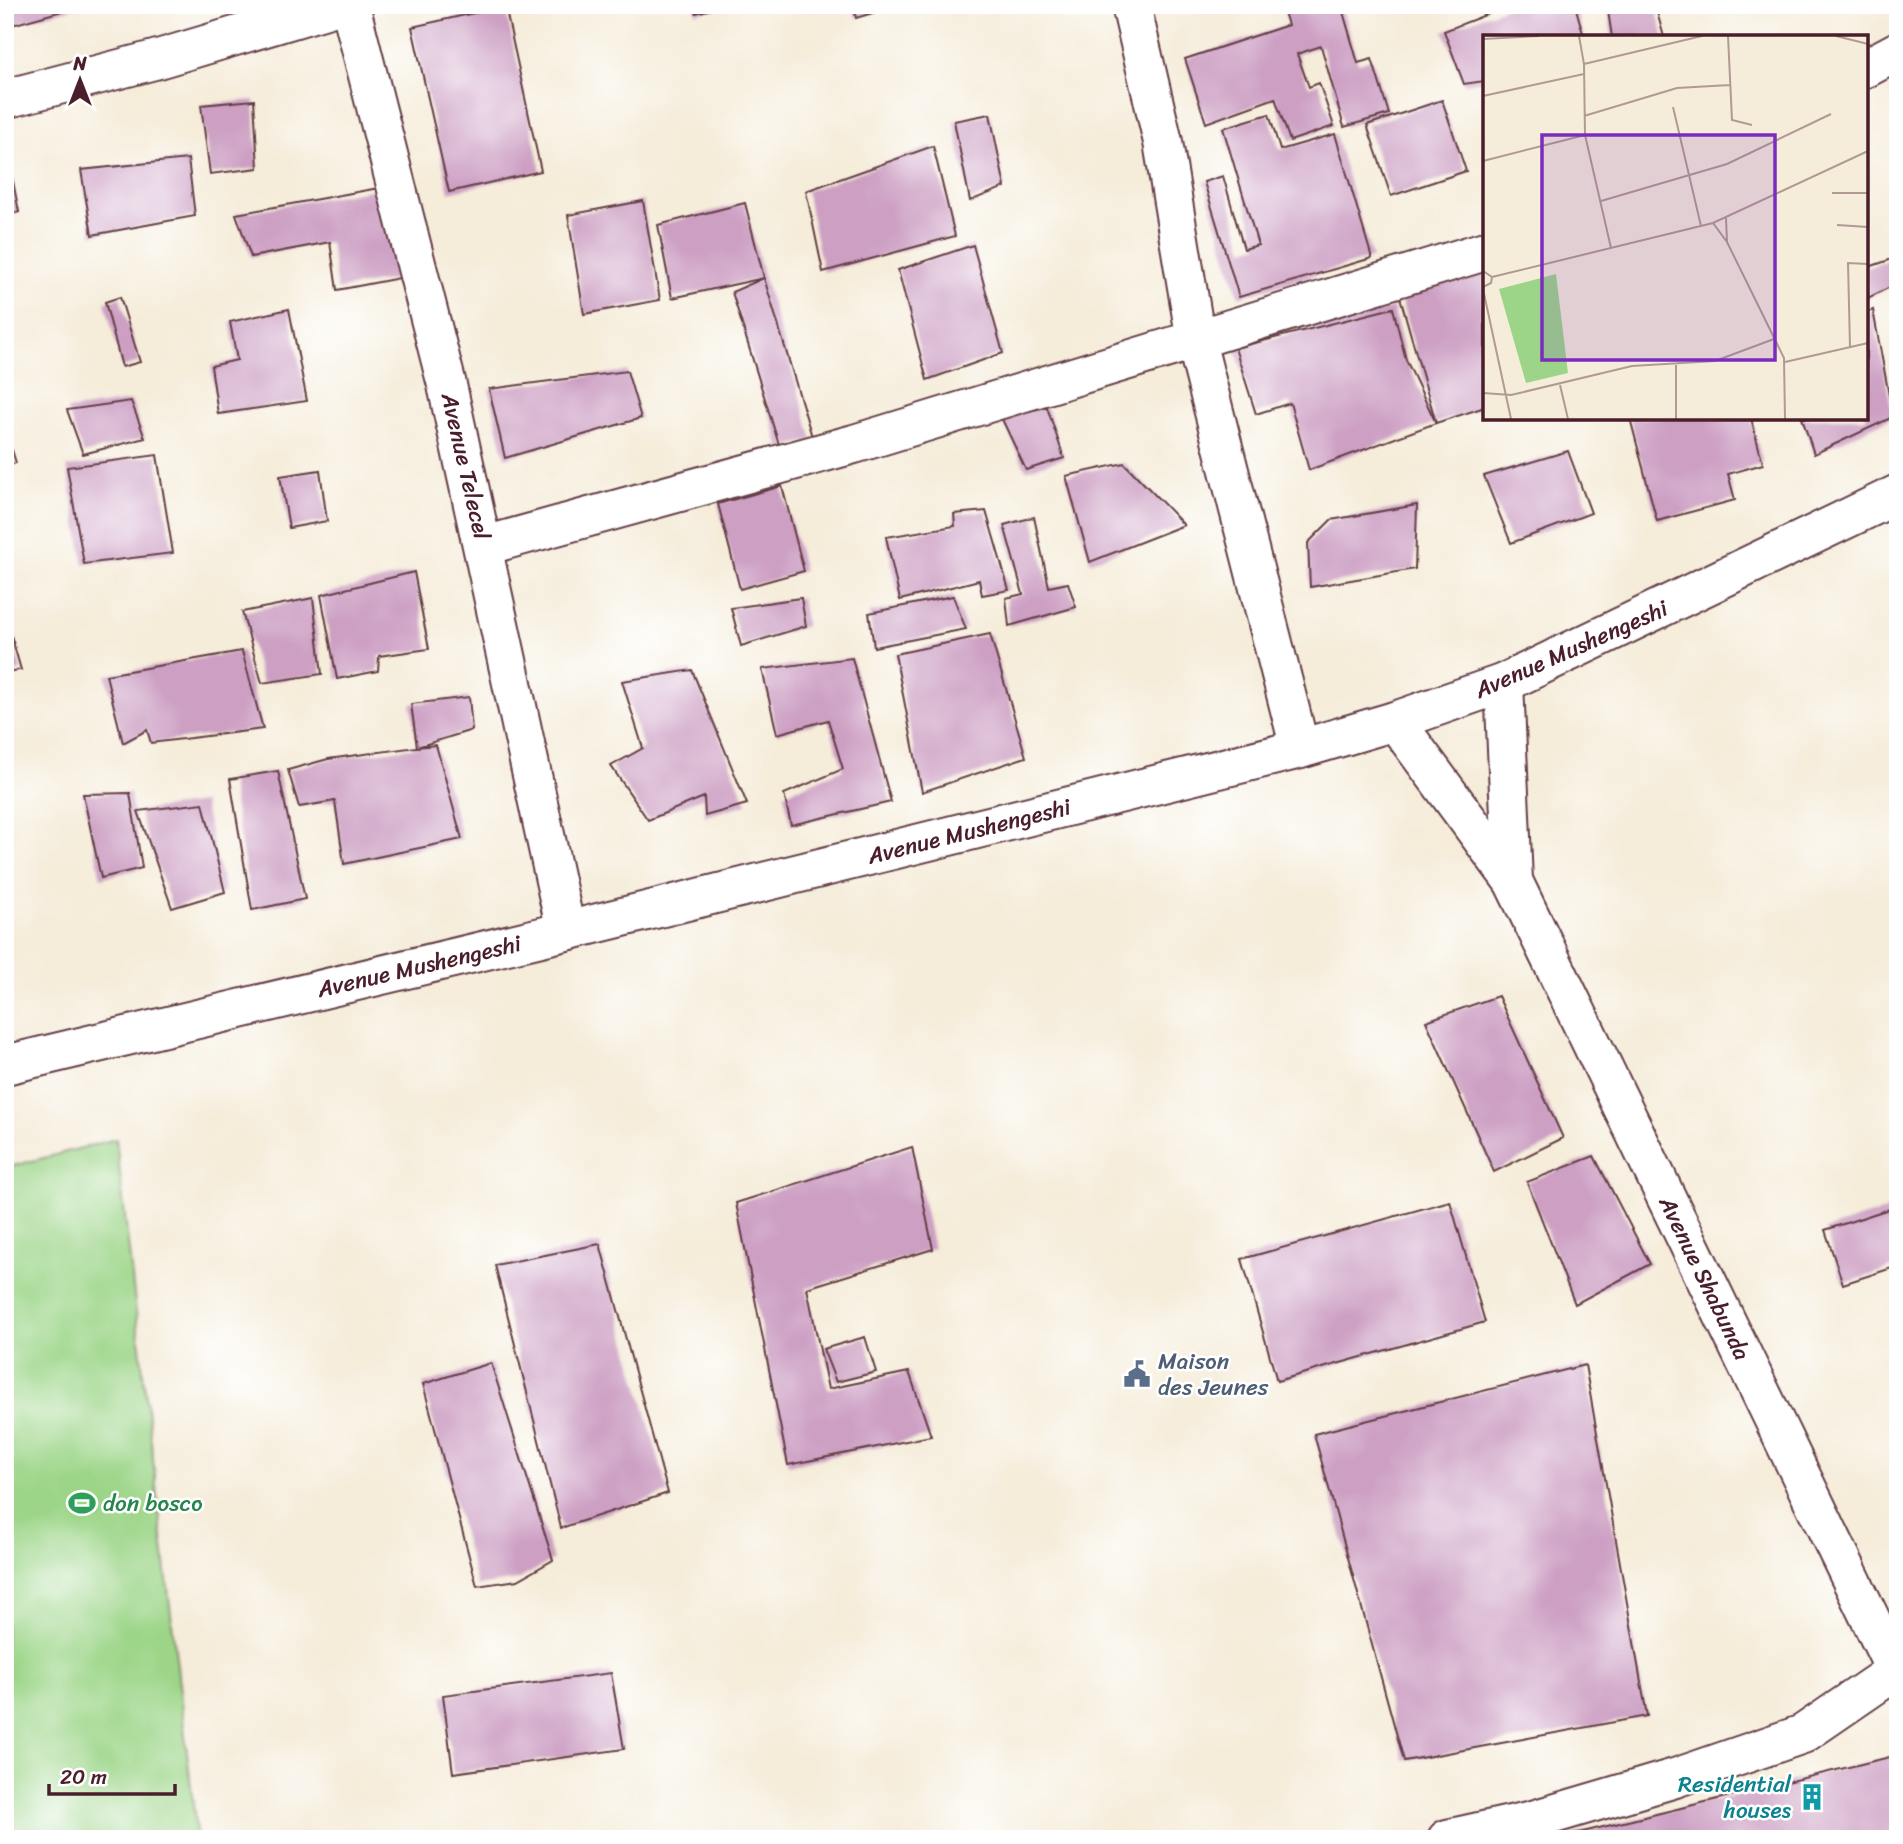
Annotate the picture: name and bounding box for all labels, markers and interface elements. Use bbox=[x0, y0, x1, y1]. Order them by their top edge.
inset map bbox=[1483, 35, 1868, 420]
north arrow bbox=[46, 46, 116, 116]
text: N bbox=[72, 47, 87, 80]
street label: Avenue Telecel bbox=[429, 388, 502, 544]
street label: Avenue Mushengeshi bbox=[1467, 588, 1675, 711]
street label: Avenue Mushengeshi bbox=[862, 786, 1076, 877]
street label: Avenue Mushengeshi bbox=[312, 923, 526, 1010]
street label: Avenue Shabunda bbox=[1647, 1188, 1762, 1368]
place label: Maison des Jeunes bbox=[1158, 1341, 1269, 1408]
public building icon: Maison des Jeunes bbox=[1122, 1359, 1152, 1389]
place label: don bosco bbox=[103, 1483, 203, 1524]
sports icon: don bosco bbox=[67, 1488, 97, 1518]
scale bar bbox=[49, 1753, 175, 1797]
text: 20 m bbox=[60, 1758, 107, 1796]
place label: Residential houses bbox=[1678, 1764, 1792, 1831]
building icon: Residential houses bbox=[1797, 1782, 1827, 1812]

